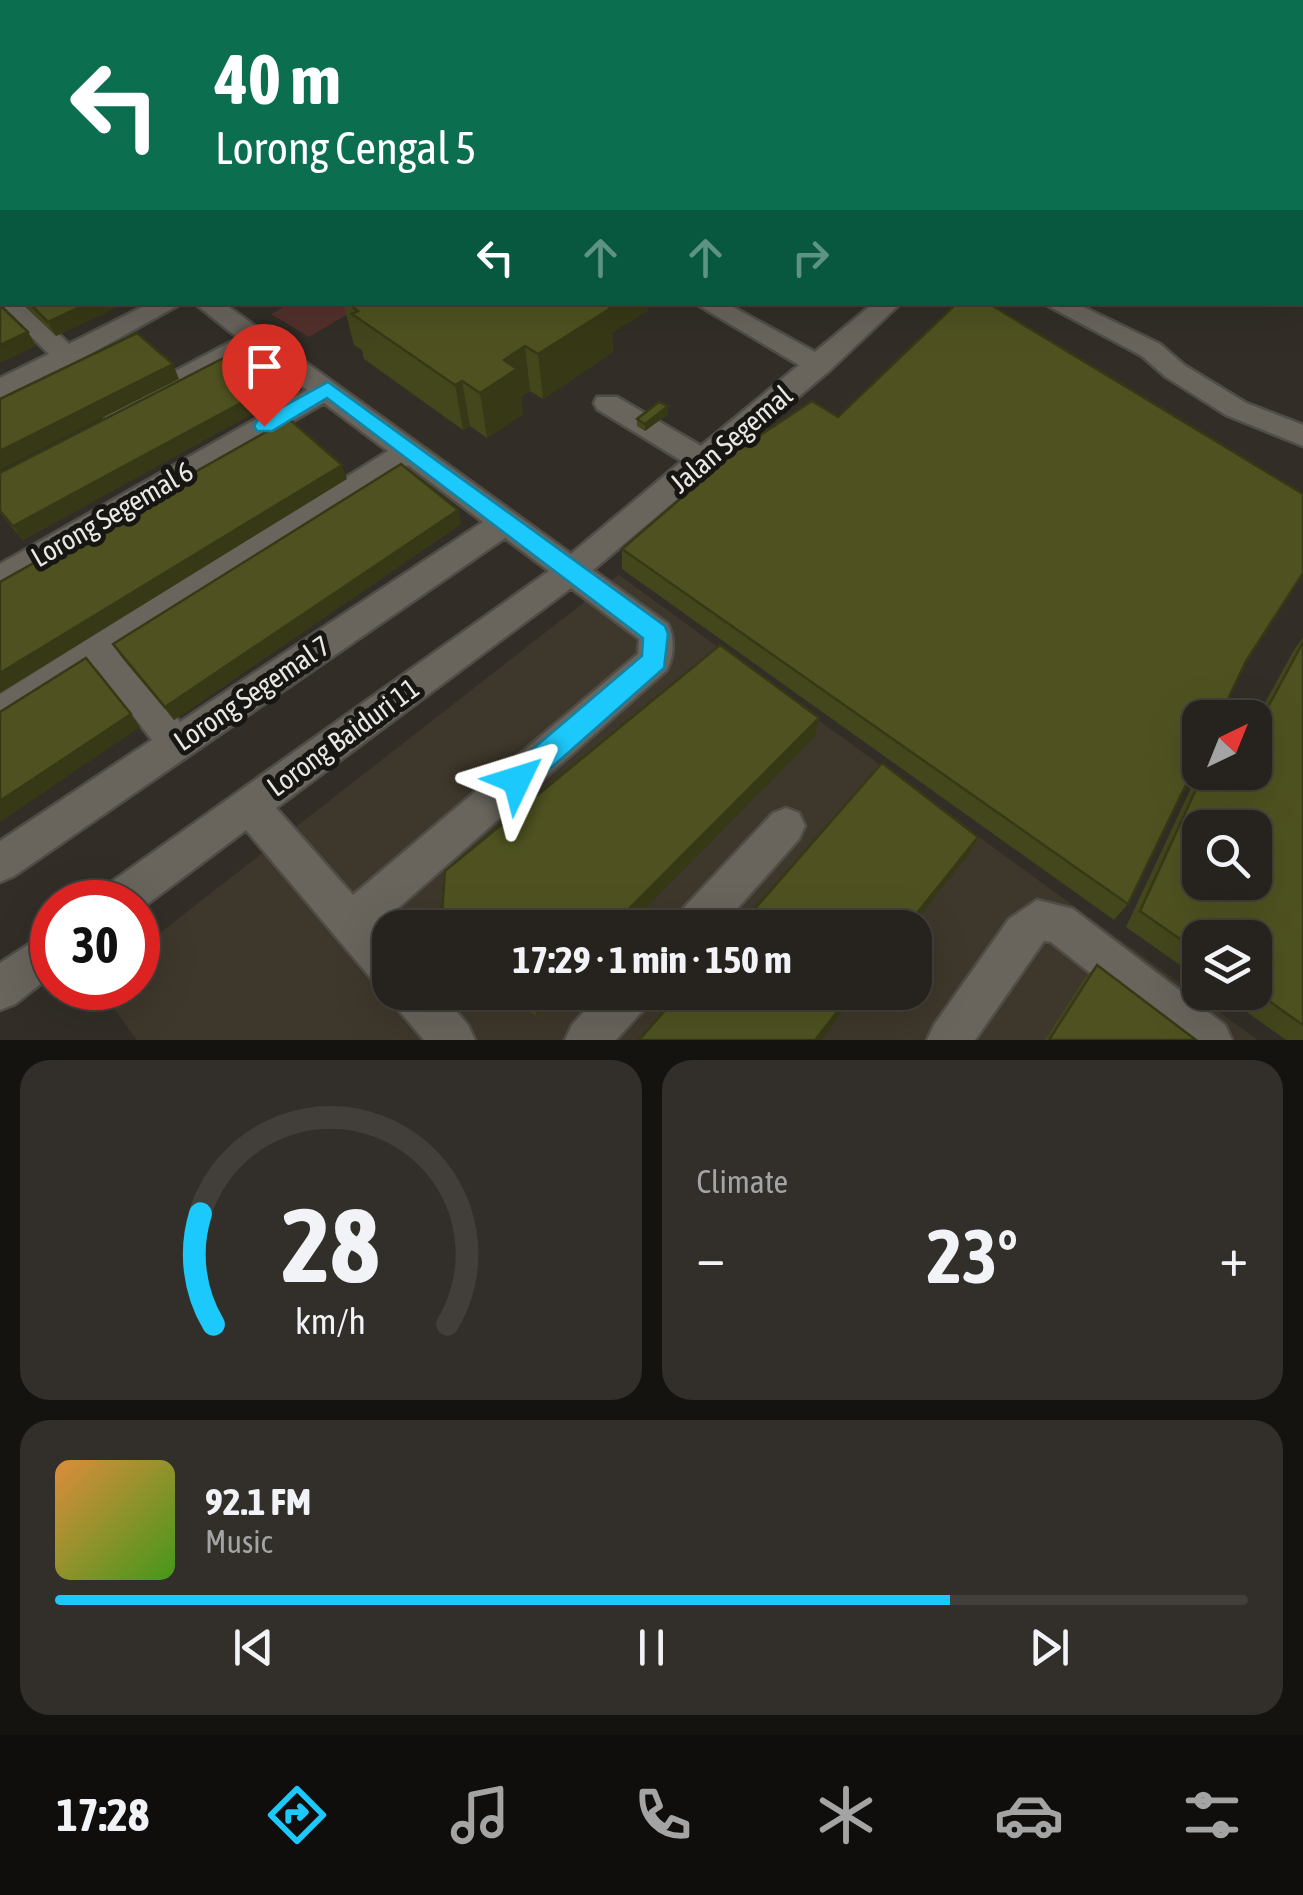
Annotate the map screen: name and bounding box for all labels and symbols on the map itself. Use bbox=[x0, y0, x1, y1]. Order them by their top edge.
pin bbox=[222, 324, 307, 427]
street label: Jalan Segemal bbox=[664, 378, 799, 499]
street label: Lorong Segemal 6 bbox=[26, 455, 198, 573]
street label: Lorong Segemal 7 bbox=[168, 629, 336, 757]
street label: Lorong Baiduri 11 bbox=[261, 671, 425, 803]
north arrow bbox=[1182, 700, 1272, 790]
position arrow bbox=[465, 728, 569, 832]
speed limit sign: 30 bbox=[30, 880, 160, 1010]

